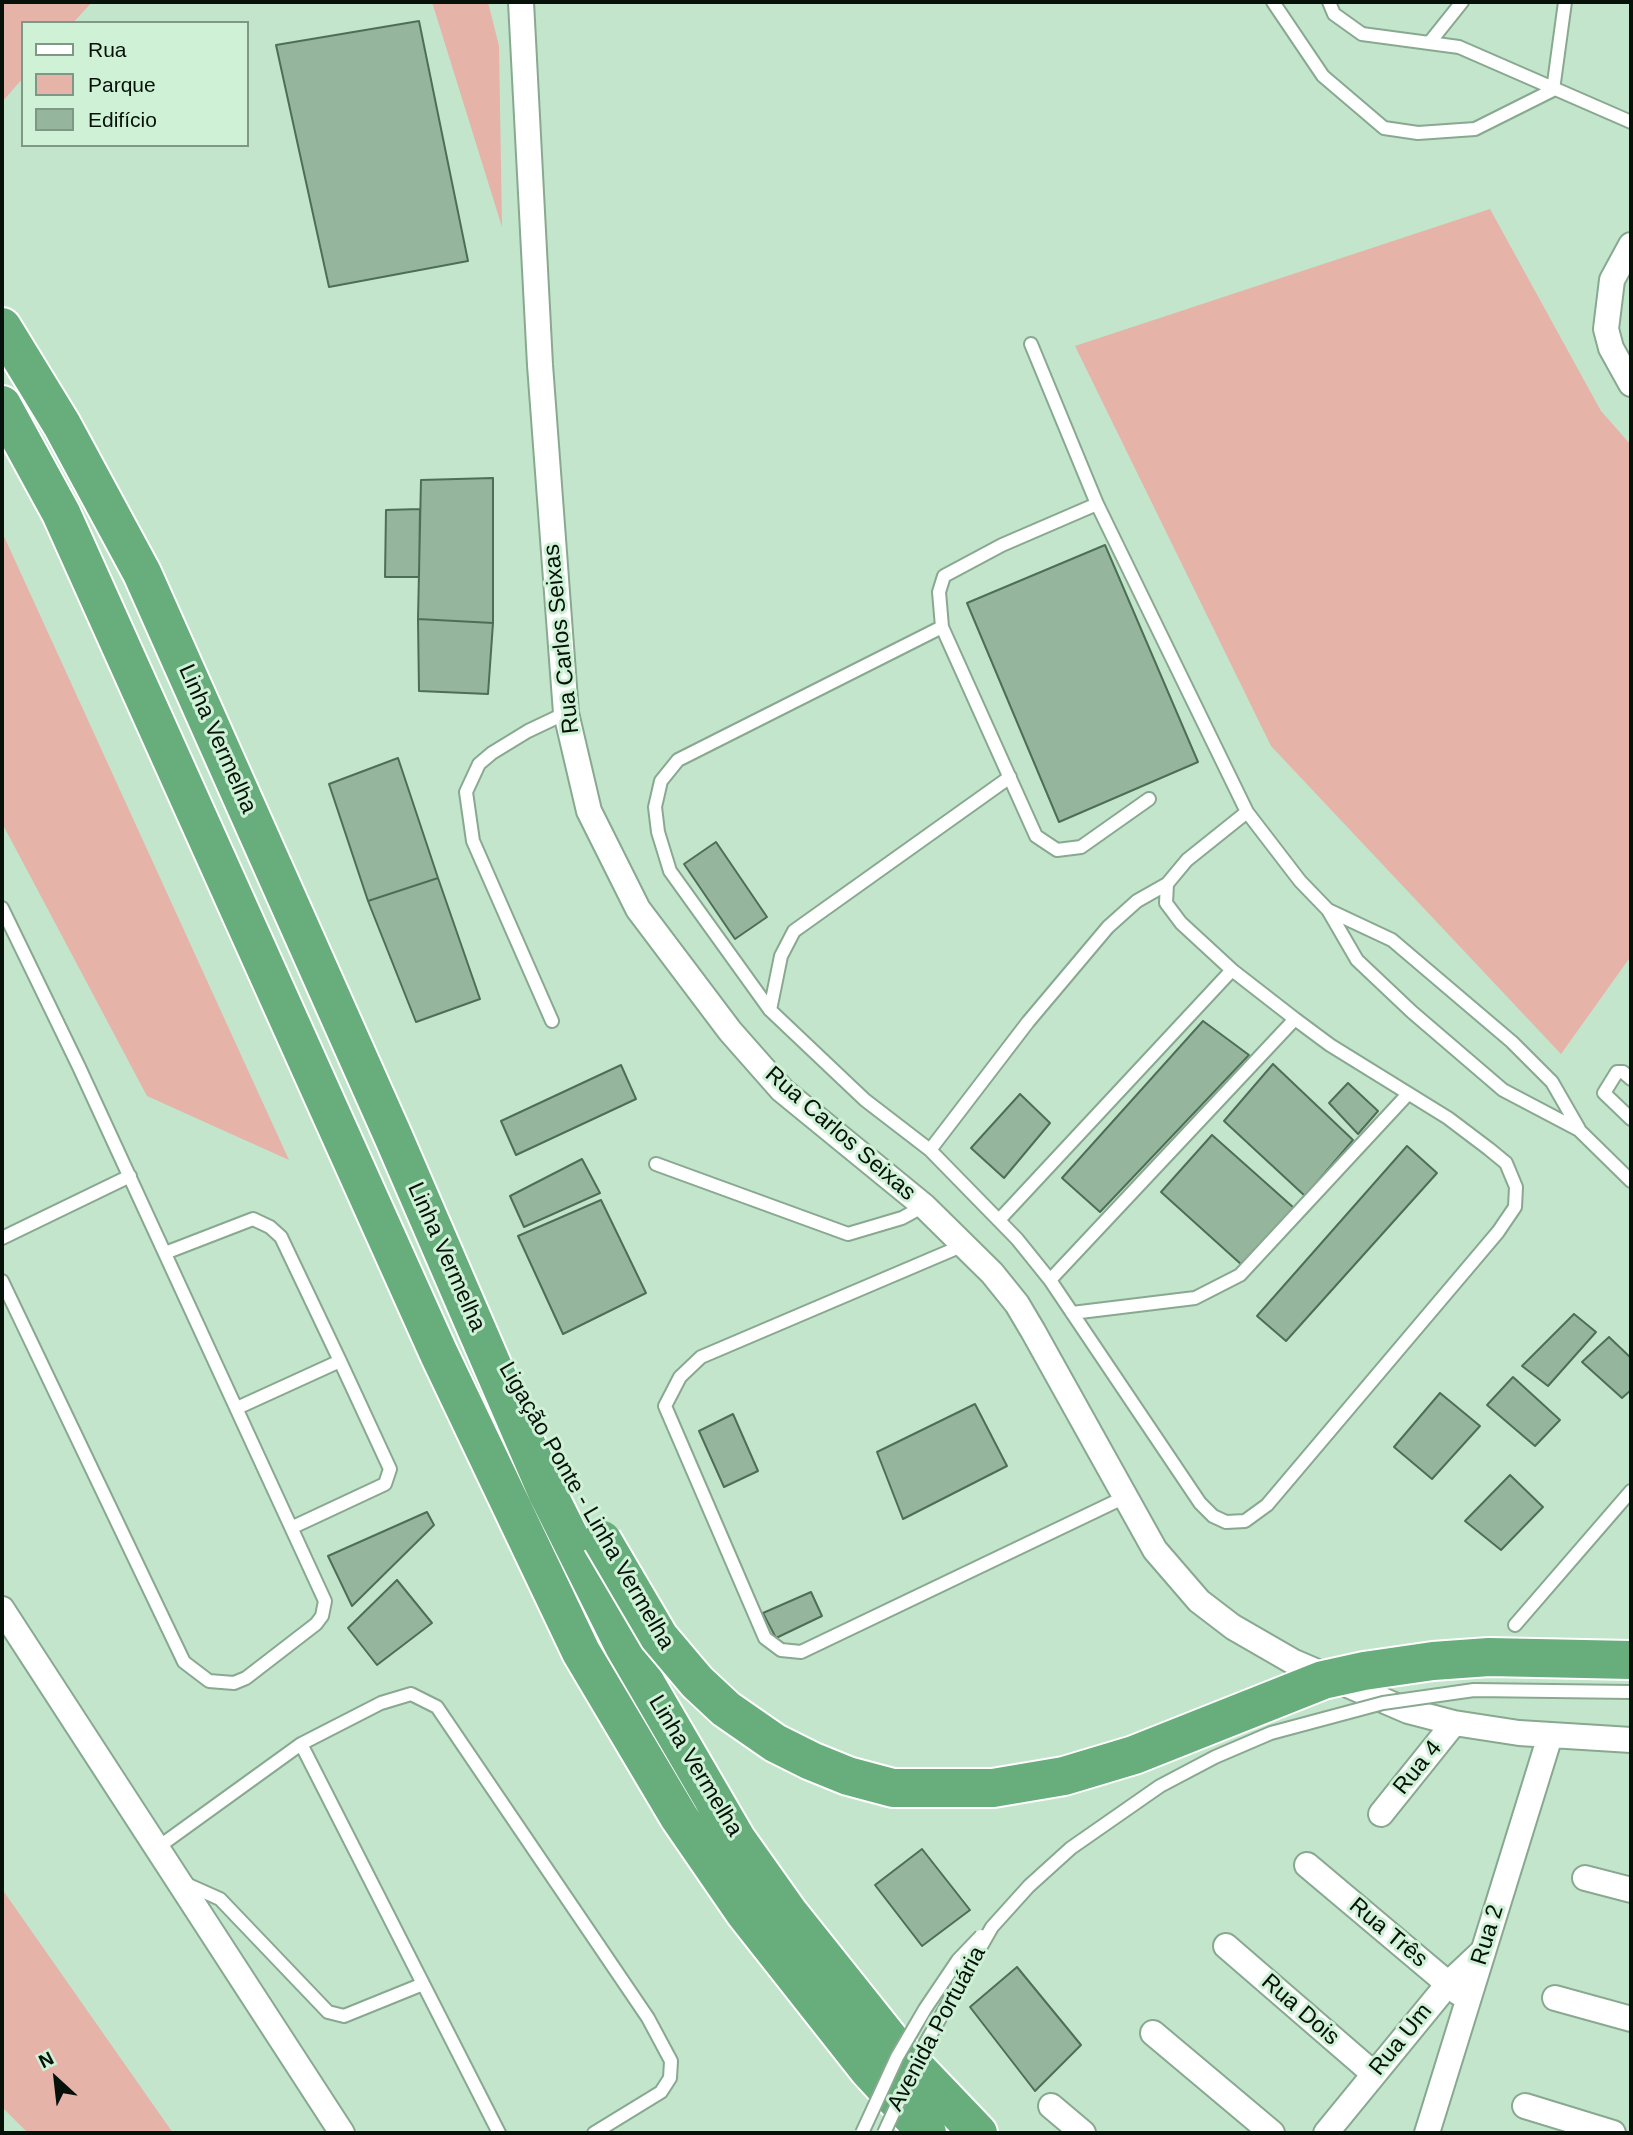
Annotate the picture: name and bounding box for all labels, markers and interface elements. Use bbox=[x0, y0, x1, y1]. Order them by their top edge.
legend bbox=[21, 21, 248, 147]
text: Rua bbox=[88, 38, 127, 61]
text: Parque bbox=[88, 73, 156, 96]
text: Edifício bbox=[88, 108, 157, 131]
street label: Rua Carlos Seixas bbox=[538, 543, 586, 735]
street label: Linha Vermelha bbox=[172, 660, 262, 818]
street label: Rua Carlos Seixas bbox=[759, 1061, 921, 1207]
street label: Linha Vermelha bbox=[401, 1178, 491, 1336]
street label: Ligação Ponte - Linha Vermelha bbox=[492, 1357, 680, 1655]
street label: Linha Vermelha bbox=[642, 1690, 748, 1842]
street label: Rua 4 bbox=[1388, 1735, 1448, 1801]
street label: Rua Três bbox=[1343, 1892, 1433, 1974]
street label: Rua 2 bbox=[1466, 1902, 1510, 1968]
street label: Avenida Portuária bbox=[882, 1942, 992, 2116]
street label: Rua Dois bbox=[1255, 1969, 1345, 2051]
street label: Rua Um bbox=[1364, 1999, 1438, 2081]
north arrow bbox=[21, 2044, 91, 2114]
text: N bbox=[35, 2047, 57, 2072]

